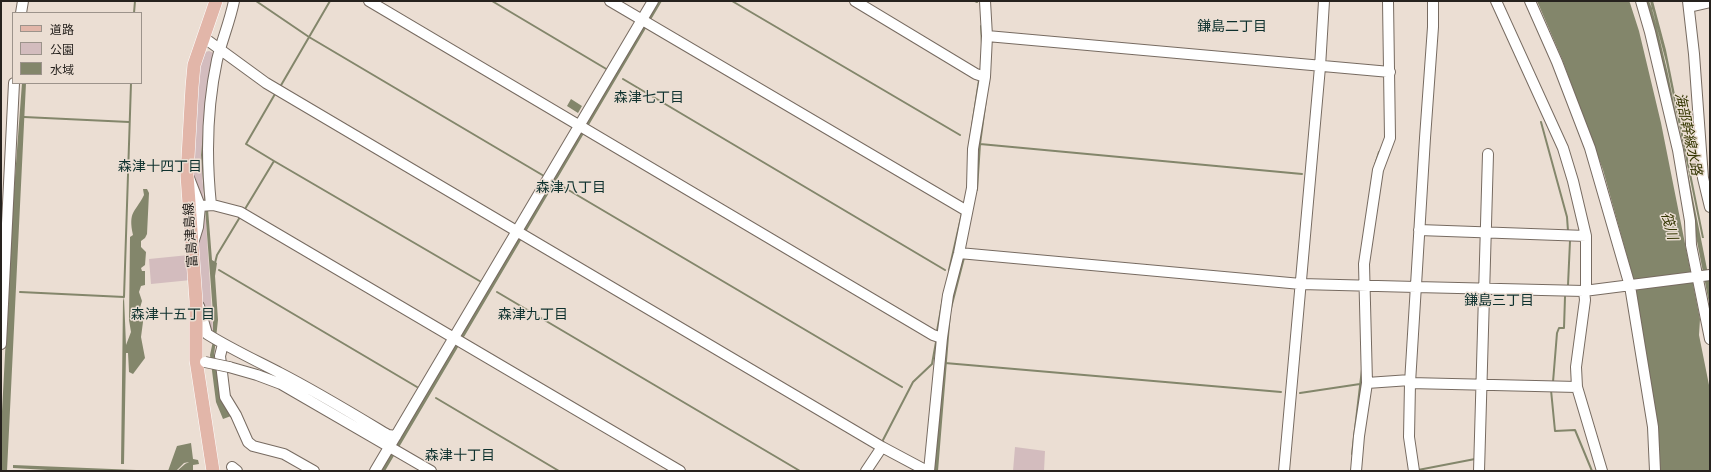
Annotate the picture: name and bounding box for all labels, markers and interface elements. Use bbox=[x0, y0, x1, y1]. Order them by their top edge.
legend bbox=[12, 12, 142, 84]
district label: 鎌島二丁目 bbox=[1197, 19, 1267, 35]
text: 道路 bbox=[50, 22, 74, 37]
text: 公園 bbox=[50, 42, 74, 57]
text: 水域 bbox=[50, 62, 74, 77]
district label: 森津七丁目 bbox=[614, 90, 684, 106]
water label: 海部幹線水路 bbox=[1671, 91, 1705, 177]
district label: 森津十四丁目 bbox=[118, 159, 202, 175]
district label: 森津八丁目 bbox=[536, 180, 606, 196]
street label: 富島津島線 bbox=[181, 202, 201, 268]
water label: 筏川 bbox=[1657, 210, 1681, 242]
district label: 鎌島三丁目 bbox=[1464, 293, 1534, 309]
district label: 森津十五丁目 bbox=[131, 307, 215, 323]
district label: 森津九丁目 bbox=[498, 307, 568, 323]
district label: 森津十丁目 bbox=[425, 448, 495, 464]

